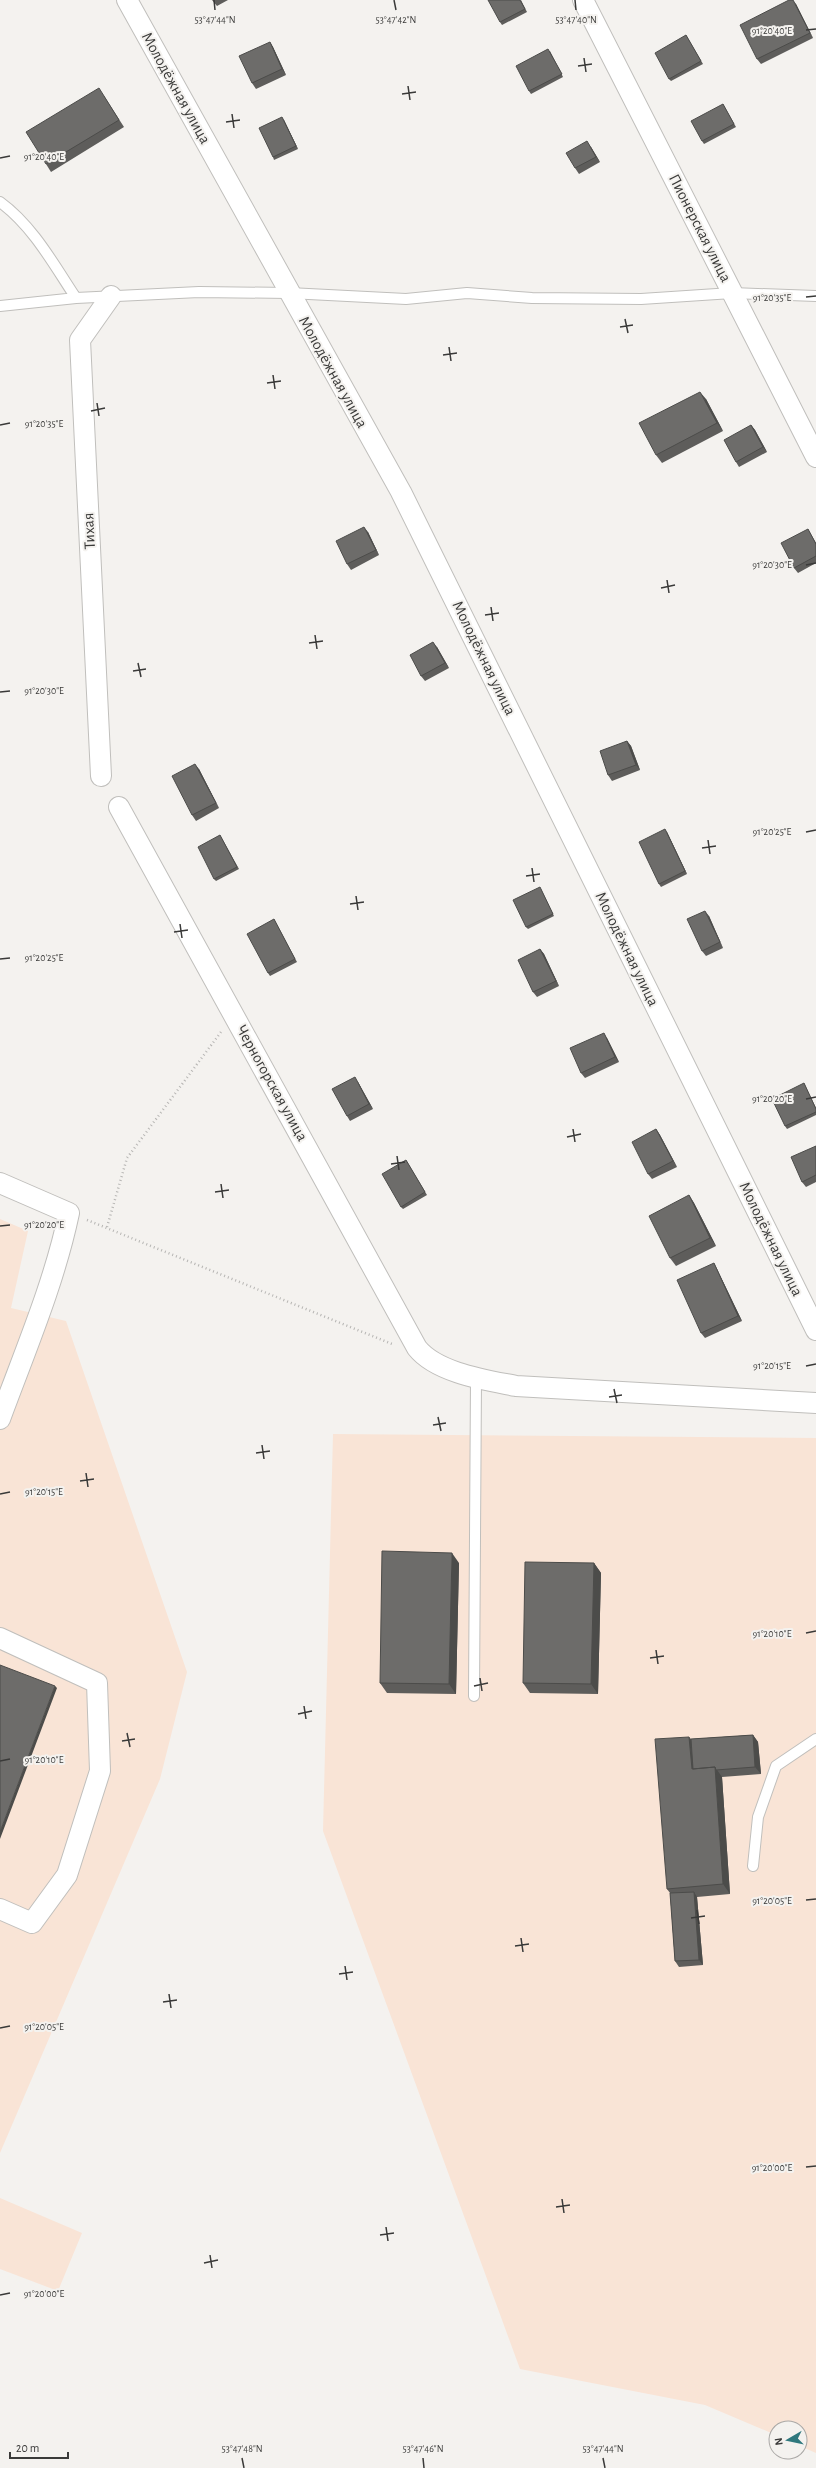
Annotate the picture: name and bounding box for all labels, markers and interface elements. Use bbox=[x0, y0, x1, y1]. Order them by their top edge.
text: 53°47'44"N bbox=[194, 15, 236, 25]
text: 53°47'42"N bbox=[376, 15, 416, 25]
text: 53°47'40"N bbox=[555, 15, 597, 25]
text: 91°20'40"E bbox=[752, 26, 792, 36]
street label: Молодёжная улица bbox=[138, 29, 213, 147]
text: 91°20'40"E bbox=[24, 152, 64, 162]
street label: Пионерская улица bbox=[665, 171, 734, 285]
text: 91°20'35"E bbox=[753, 293, 791, 303]
street label: Молодёжная улица bbox=[295, 313, 370, 431]
text: 91°20'35"E bbox=[25, 419, 63, 429]
street label: Тихая bbox=[80, 512, 98, 550]
text: 91°20'30"E bbox=[752, 560, 792, 570]
street label: Молодёжная улица bbox=[448, 598, 519, 718]
text: 91°20'30"E bbox=[24, 686, 64, 696]
text: 91°20'25"E bbox=[753, 827, 792, 837]
street label: Молодёжная улица bbox=[591, 889, 662, 1009]
text: 91°20'25"E bbox=[25, 953, 64, 963]
street label: Черногорская улица bbox=[233, 1022, 311, 1144]
text: 91°20'20"E bbox=[752, 1094, 792, 1104]
street label: Молодёжная улица bbox=[735, 1179, 806, 1299]
text: 91°20'20"E bbox=[24, 1220, 64, 1230]
text: 91°20'15"E bbox=[753, 1361, 791, 1371]
text: 91°20'15"E bbox=[25, 1487, 63, 1497]
text: 91°20'10"E bbox=[753, 1629, 792, 1639]
text: 91°20'10"E bbox=[25, 1755, 64, 1765]
text: 91°20'05"E bbox=[752, 1896, 792, 1906]
text: 91°20'05"E bbox=[24, 2022, 64, 2032]
text: 91°20'00"E bbox=[752, 2163, 793, 2173]
text: 91°20'00"E bbox=[24, 2289, 65, 2299]
north arrow bbox=[768, 2420, 808, 2460]
scale bar bbox=[10, 2434, 68, 2460]
text: N bbox=[773, 2437, 785, 2446]
text: 20 m bbox=[16, 2442, 39, 2454]
text: 53°47'48"N bbox=[221, 2444, 263, 2454]
text: 53°47'46"N bbox=[402, 2444, 444, 2454]
text: 53°47'44"N bbox=[582, 2444, 624, 2454]

